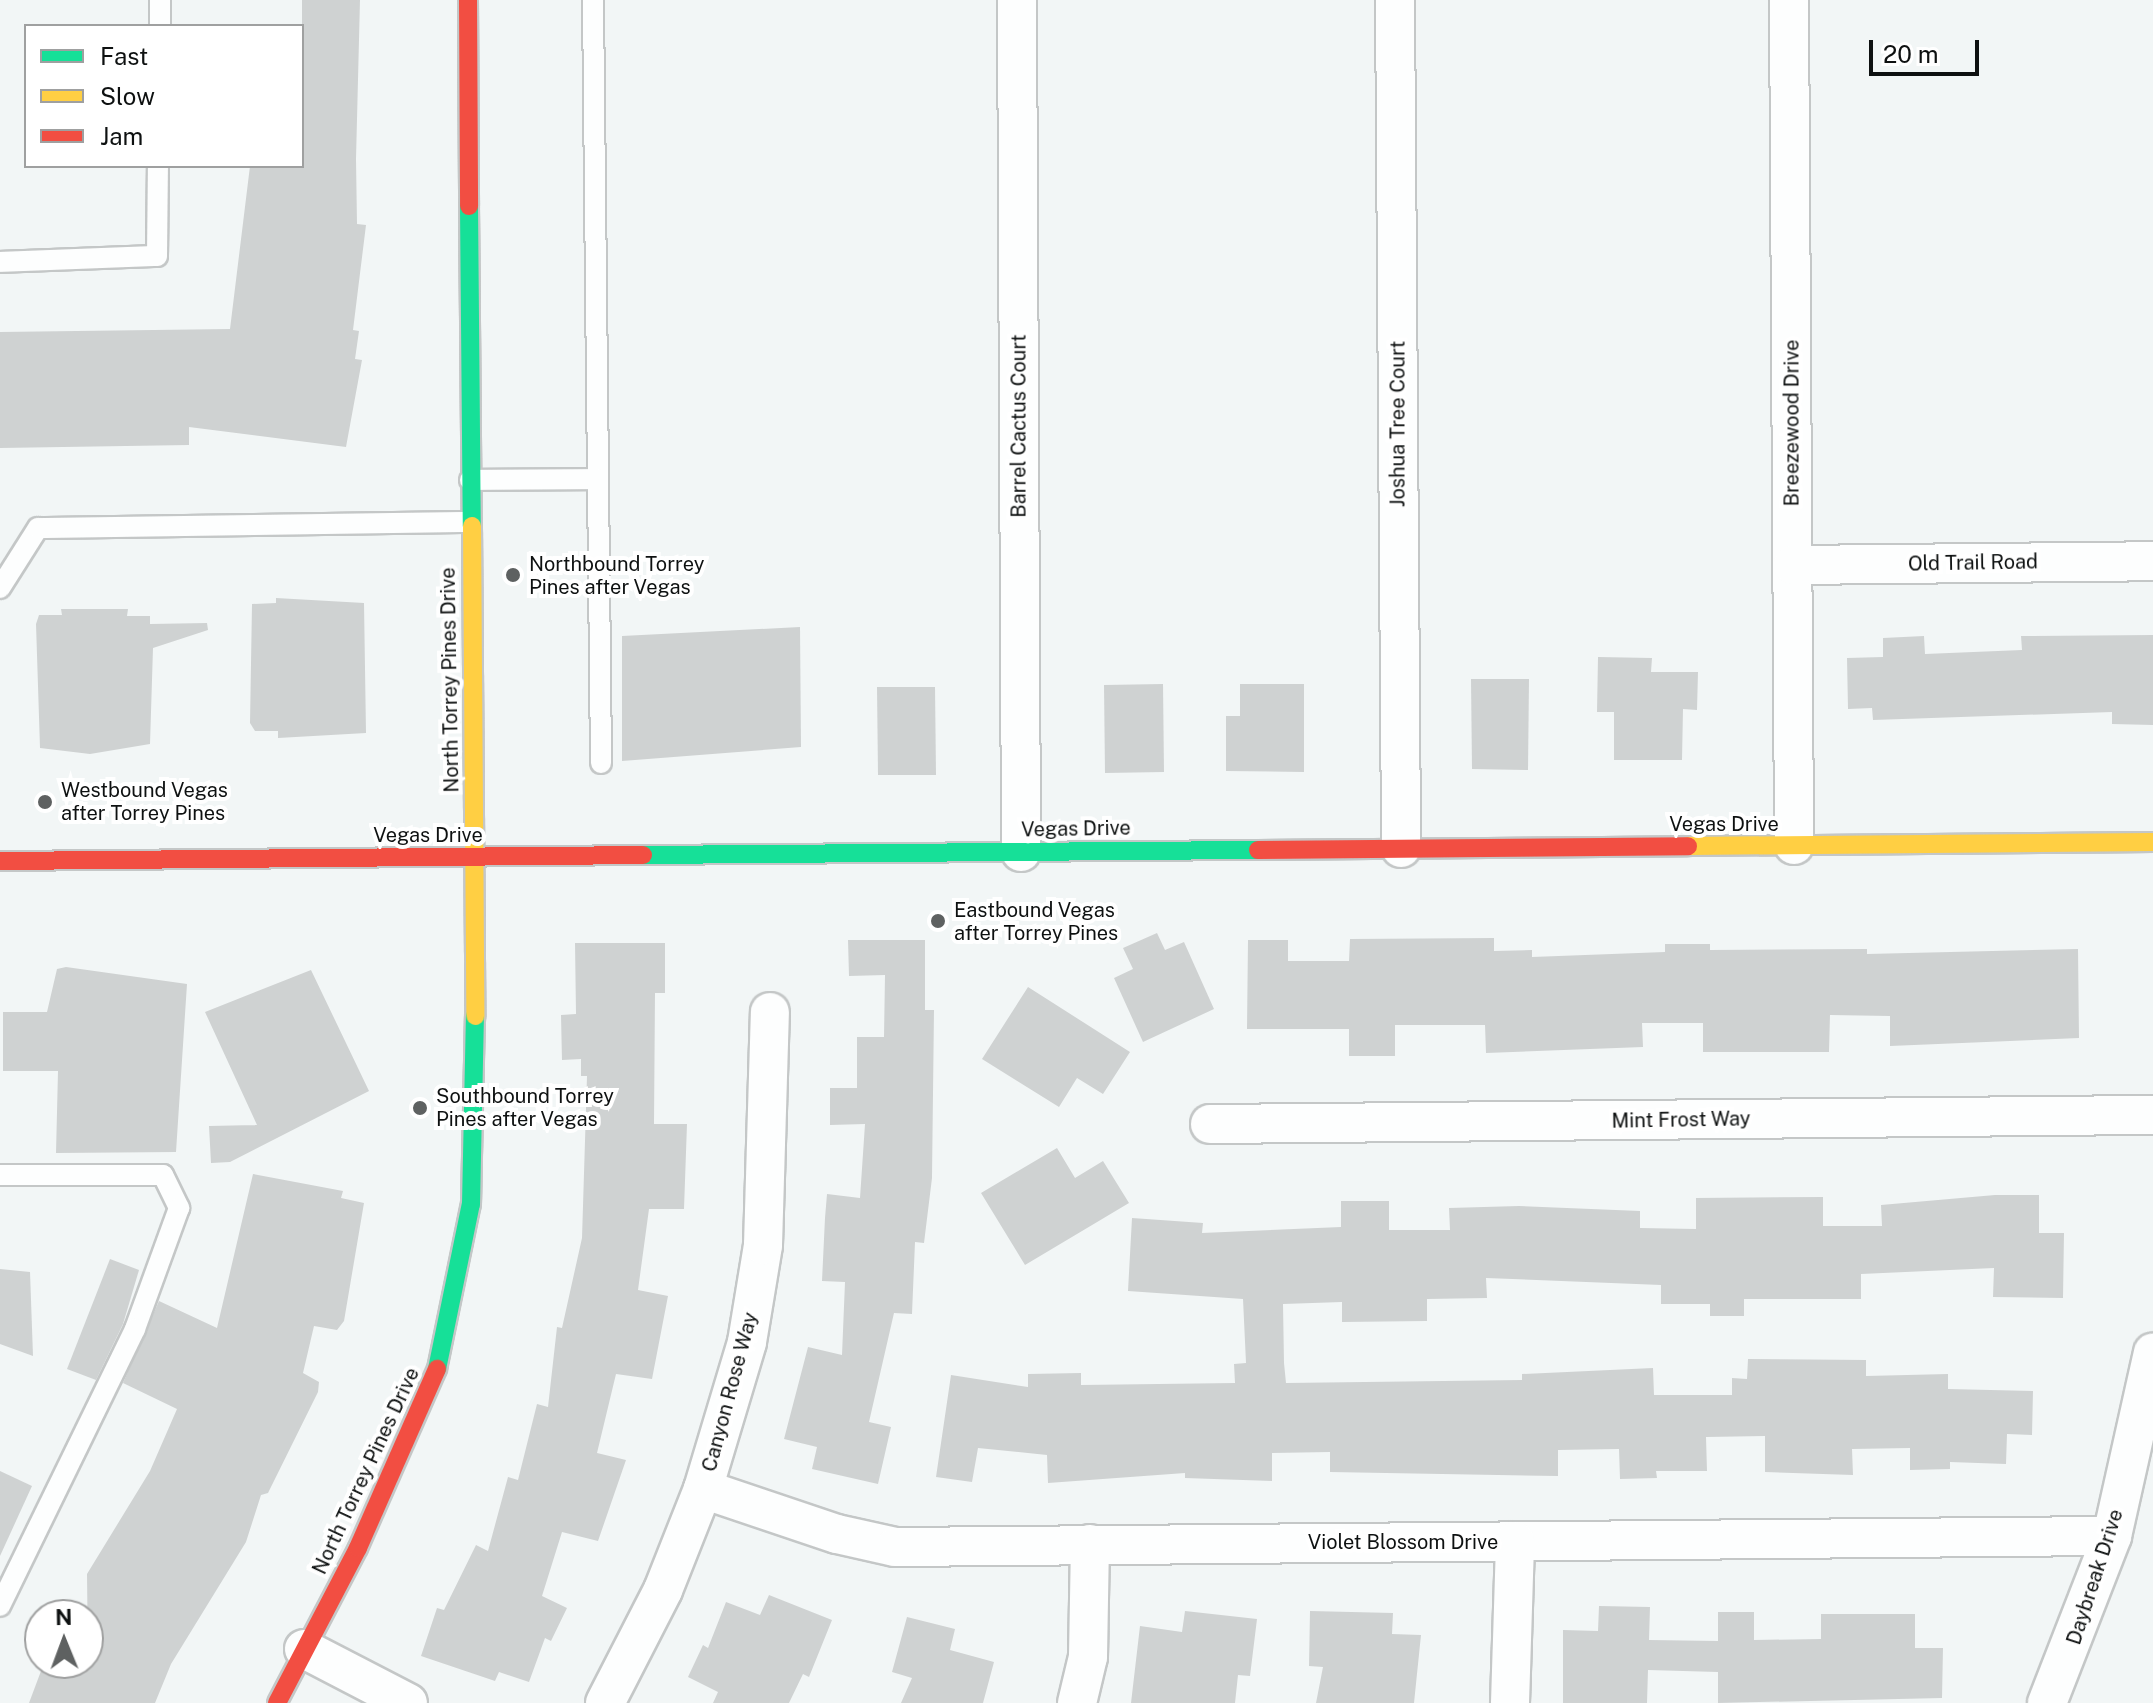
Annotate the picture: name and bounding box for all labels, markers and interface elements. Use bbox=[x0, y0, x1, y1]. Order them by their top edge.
legend bbox=[24, 24, 304, 168]
scale bar bbox=[1873, 24, 1983, 74]
text: 20 m bbox=[1883, 40, 1939, 68]
text: Fast bbox=[100, 42, 148, 70]
text: Slow bbox=[100, 82, 155, 110]
text: Jam bbox=[100, 122, 143, 150]
street label: Barrel Cactus Court bbox=[1007, 334, 1031, 518]
street label: Breezewood Drive bbox=[1780, 340, 1804, 506]
street label: Joshua Tree Court bbox=[1386, 341, 1410, 507]
street label: Old Trail Road bbox=[1908, 550, 2038, 576]
place label: Northbound Torrey Pines after Vegas bbox=[529, 552, 705, 599]
marker: Northbound Torrey Pines after Vegas bbox=[504, 566, 522, 584]
street label: North Torrey Pines Drive bbox=[436, 567, 464, 793]
place label: Westbound Vegas after Torrey Pines bbox=[61, 778, 228, 825]
marker: Westbound Vegas after Torrey Pines bbox=[36, 793, 54, 811]
street label: Vegas Drive bbox=[1669, 812, 1779, 836]
street label: Vegas Drive bbox=[1021, 816, 1131, 842]
street label: Vegas Drive bbox=[373, 823, 483, 847]
place label: Eastbound Vegas after Torrey Pines bbox=[954, 898, 1118, 945]
marker: Eastbound Vegas after Torrey Pines bbox=[929, 912, 947, 930]
place label: Southbound Torrey Pines after Vegas bbox=[436, 1084, 614, 1131]
marker: Southbound Torrey Pines after Vegas bbox=[411, 1099, 429, 1117]
street label: Mint Frost Way bbox=[1611, 1107, 1751, 1133]
street label: Canyon Rose Way bbox=[697, 1309, 763, 1475]
street label: North Torrey Pines Drive bbox=[307, 1364, 425, 1578]
street label: Daybreak Drive bbox=[2062, 1506, 2128, 1648]
street label: Violet Blossom Drive bbox=[1308, 1530, 1498, 1554]
north arrow bbox=[24, 1599, 104, 1679]
text: N bbox=[55, 1604, 72, 1630]

